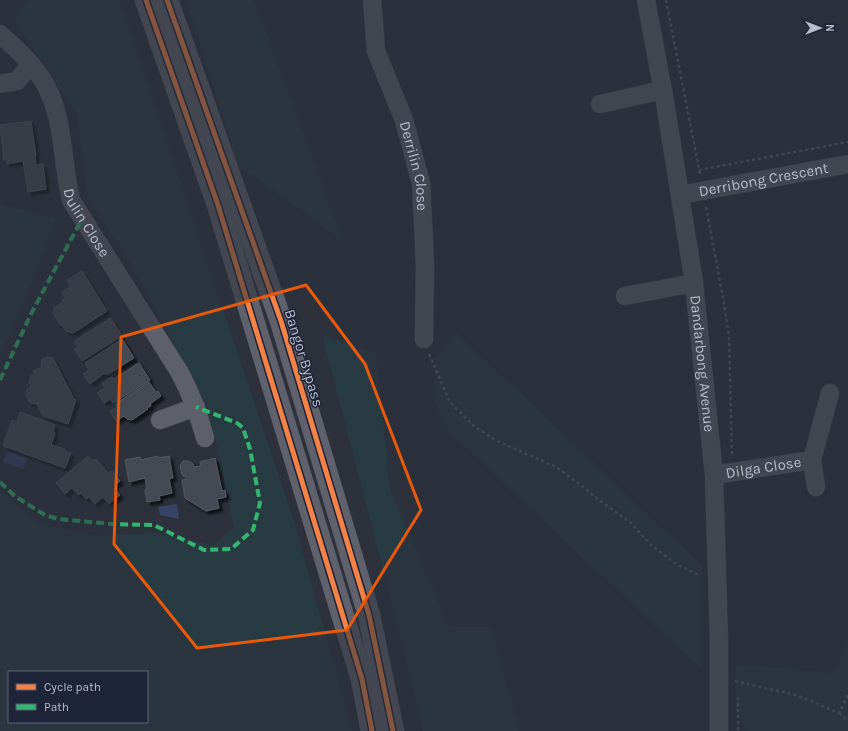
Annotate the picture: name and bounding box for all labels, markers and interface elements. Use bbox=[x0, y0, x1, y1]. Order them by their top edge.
north arrow bbox=[800, 8, 840, 48]
text: N bbox=[823, 24, 836, 32]
street label: Derrilin Close bbox=[396, 119, 431, 211]
street label: Derribong Crescent bbox=[697, 159, 830, 200]
street label: Dulin Close bbox=[60, 187, 114, 260]
street label: Dandarbong Avenue bbox=[686, 294, 718, 433]
street label: Bangor Bypass bbox=[281, 307, 327, 409]
street label: Dilga Close bbox=[724, 453, 802, 482]
legend bbox=[8, 671, 148, 723]
text: Cycle path bbox=[44, 680, 101, 694]
text: Path bbox=[44, 700, 69, 714]

